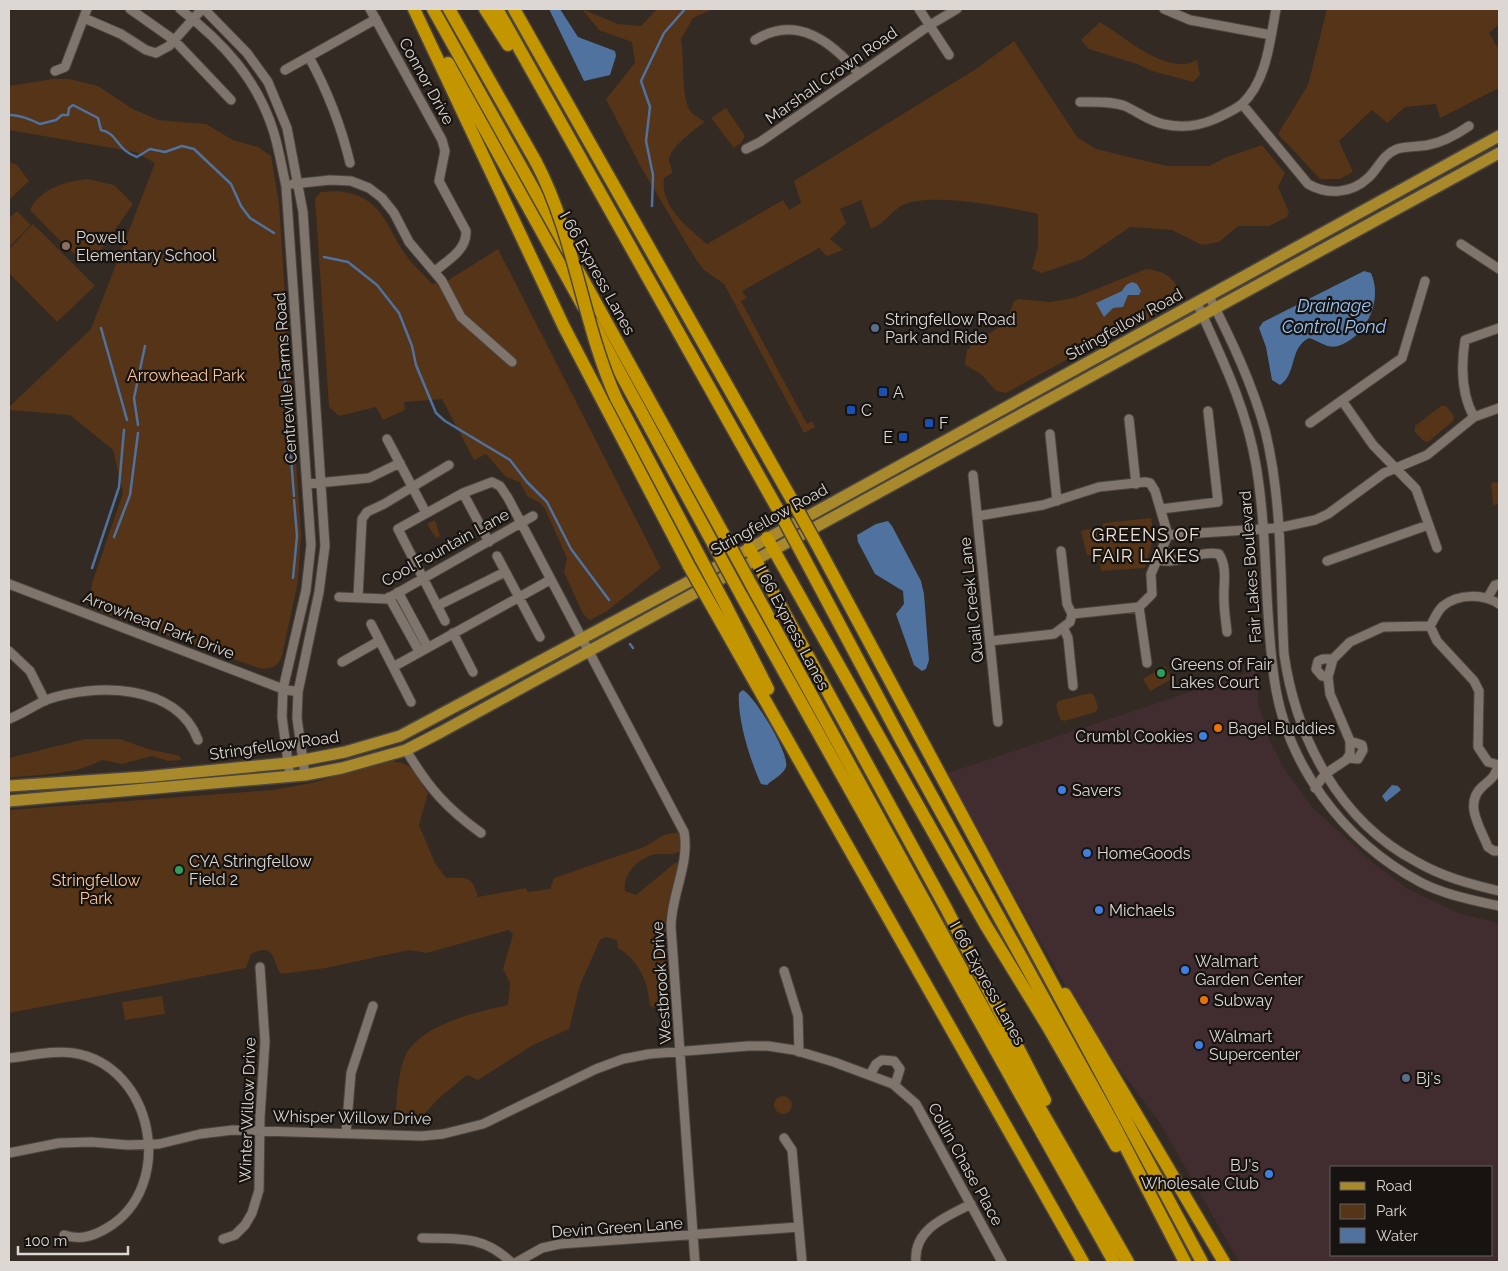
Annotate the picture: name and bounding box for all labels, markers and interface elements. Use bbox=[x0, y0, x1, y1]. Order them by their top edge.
street label: Marshall Crown Road bbox=[762, 23, 901, 128]
street label: Connor Drive bbox=[395, 35, 458, 128]
street label: I 66 Express Lanes bbox=[556, 208, 639, 338]
place label: Powell Elementary School bbox=[76, 228, 217, 265]
marker: Powell Elementary School bbox=[60, 240, 72, 252]
street label: Stringfellow Road bbox=[1063, 284, 1186, 364]
street label: Centreville Farms Road bbox=[270, 292, 301, 464]
water label: Drainage Control Pond bbox=[1282, 295, 1388, 337]
place label: Stringfellow Road Park and Ride bbox=[885, 310, 1016, 347]
marker: Stringfellow Road Park and Ride bbox=[869, 322, 881, 334]
park label: Arrowhead Park bbox=[127, 366, 246, 385]
place label: A bbox=[893, 383, 904, 402]
marker: A bbox=[877, 386, 889, 398]
place label: C bbox=[861, 401, 872, 420]
marker: C bbox=[845, 404, 857, 416]
place label: F bbox=[939, 414, 948, 433]
marker: F bbox=[923, 417, 935, 429]
place label: E bbox=[883, 428, 893, 447]
marker: E bbox=[897, 431, 909, 443]
street label: Stringfellow Road bbox=[708, 479, 831, 559]
street label: Fair Lakes Boulevard bbox=[1236, 490, 1265, 644]
street label: Cool Fountain Lane bbox=[378, 504, 512, 590]
district label: GREENS OF FAIR LAKES bbox=[1091, 524, 1201, 566]
street label: Quail Creek Lane bbox=[955, 536, 988, 664]
street label: I 66 Express Lanes bbox=[752, 563, 833, 694]
street label: Arrowhead Park Drive bbox=[81, 588, 237, 663]
place label: Greens of Fair Lakes Court bbox=[1171, 655, 1273, 692]
marker: Greens of Fair Lakes Court bbox=[1155, 667, 1167, 679]
place label: Bagel Buddies bbox=[1228, 719, 1336, 738]
marker: Bagel Buddies bbox=[1212, 722, 1224, 734]
street label: Stringfellow Road bbox=[208, 727, 340, 764]
place label: Crumbl Cookies bbox=[1075, 727, 1193, 746]
marker: Crumbl Cookies bbox=[1197, 730, 1209, 742]
place label: Savers bbox=[1072, 781, 1121, 800]
marker: Savers bbox=[1056, 784, 1068, 796]
place label: HomeGoods bbox=[1097, 844, 1191, 863]
marker: HomeGoods bbox=[1081, 847, 1093, 859]
place label: CYA Stringfellow Field 2 bbox=[189, 852, 312, 889]
marker: CYA Stringfellow Field 2 bbox=[173, 864, 185, 876]
park label: Stringfellow Park bbox=[52, 871, 140, 908]
place label: Michaels bbox=[1109, 901, 1175, 920]
marker: Michaels bbox=[1093, 904, 1105, 916]
street label: I 66 Express Lanes bbox=[946, 918, 1029, 1048]
street label: Westbrook Drive bbox=[648, 921, 675, 1045]
place label: Walmart Garden Center bbox=[1195, 952, 1304, 989]
marker: Walmart Garden Center bbox=[1179, 964, 1191, 976]
place label: Subway bbox=[1214, 991, 1273, 1010]
marker: Subway bbox=[1198, 994, 1210, 1006]
place label: Walmart Supercenter bbox=[1209, 1027, 1301, 1064]
street label: Winter Willow Drive bbox=[235, 1037, 260, 1183]
marker: Walmart Supercenter bbox=[1193, 1039, 1205, 1051]
place label: Bj's bbox=[1416, 1069, 1441, 1088]
marker: Bj's bbox=[1400, 1072, 1412, 1084]
street label: Collin Chase Place bbox=[924, 1100, 1007, 1229]
street label: Whisper Willow Drive bbox=[273, 1107, 431, 1128]
place label: BJ's Wholesale Club bbox=[1141, 1156, 1259, 1193]
legend bbox=[1330, 1166, 1493, 1256]
marker: BJ's Wholesale Club bbox=[1263, 1168, 1275, 1180]
text: Road bbox=[1376, 1177, 1412, 1195]
text: Park bbox=[1376, 1202, 1407, 1220]
street label: Devin Green Lane bbox=[551, 1213, 683, 1242]
scale bar bbox=[18, 1224, 128, 1256]
text: Water bbox=[1376, 1227, 1419, 1245]
text: 100 m bbox=[25, 1232, 67, 1250]

